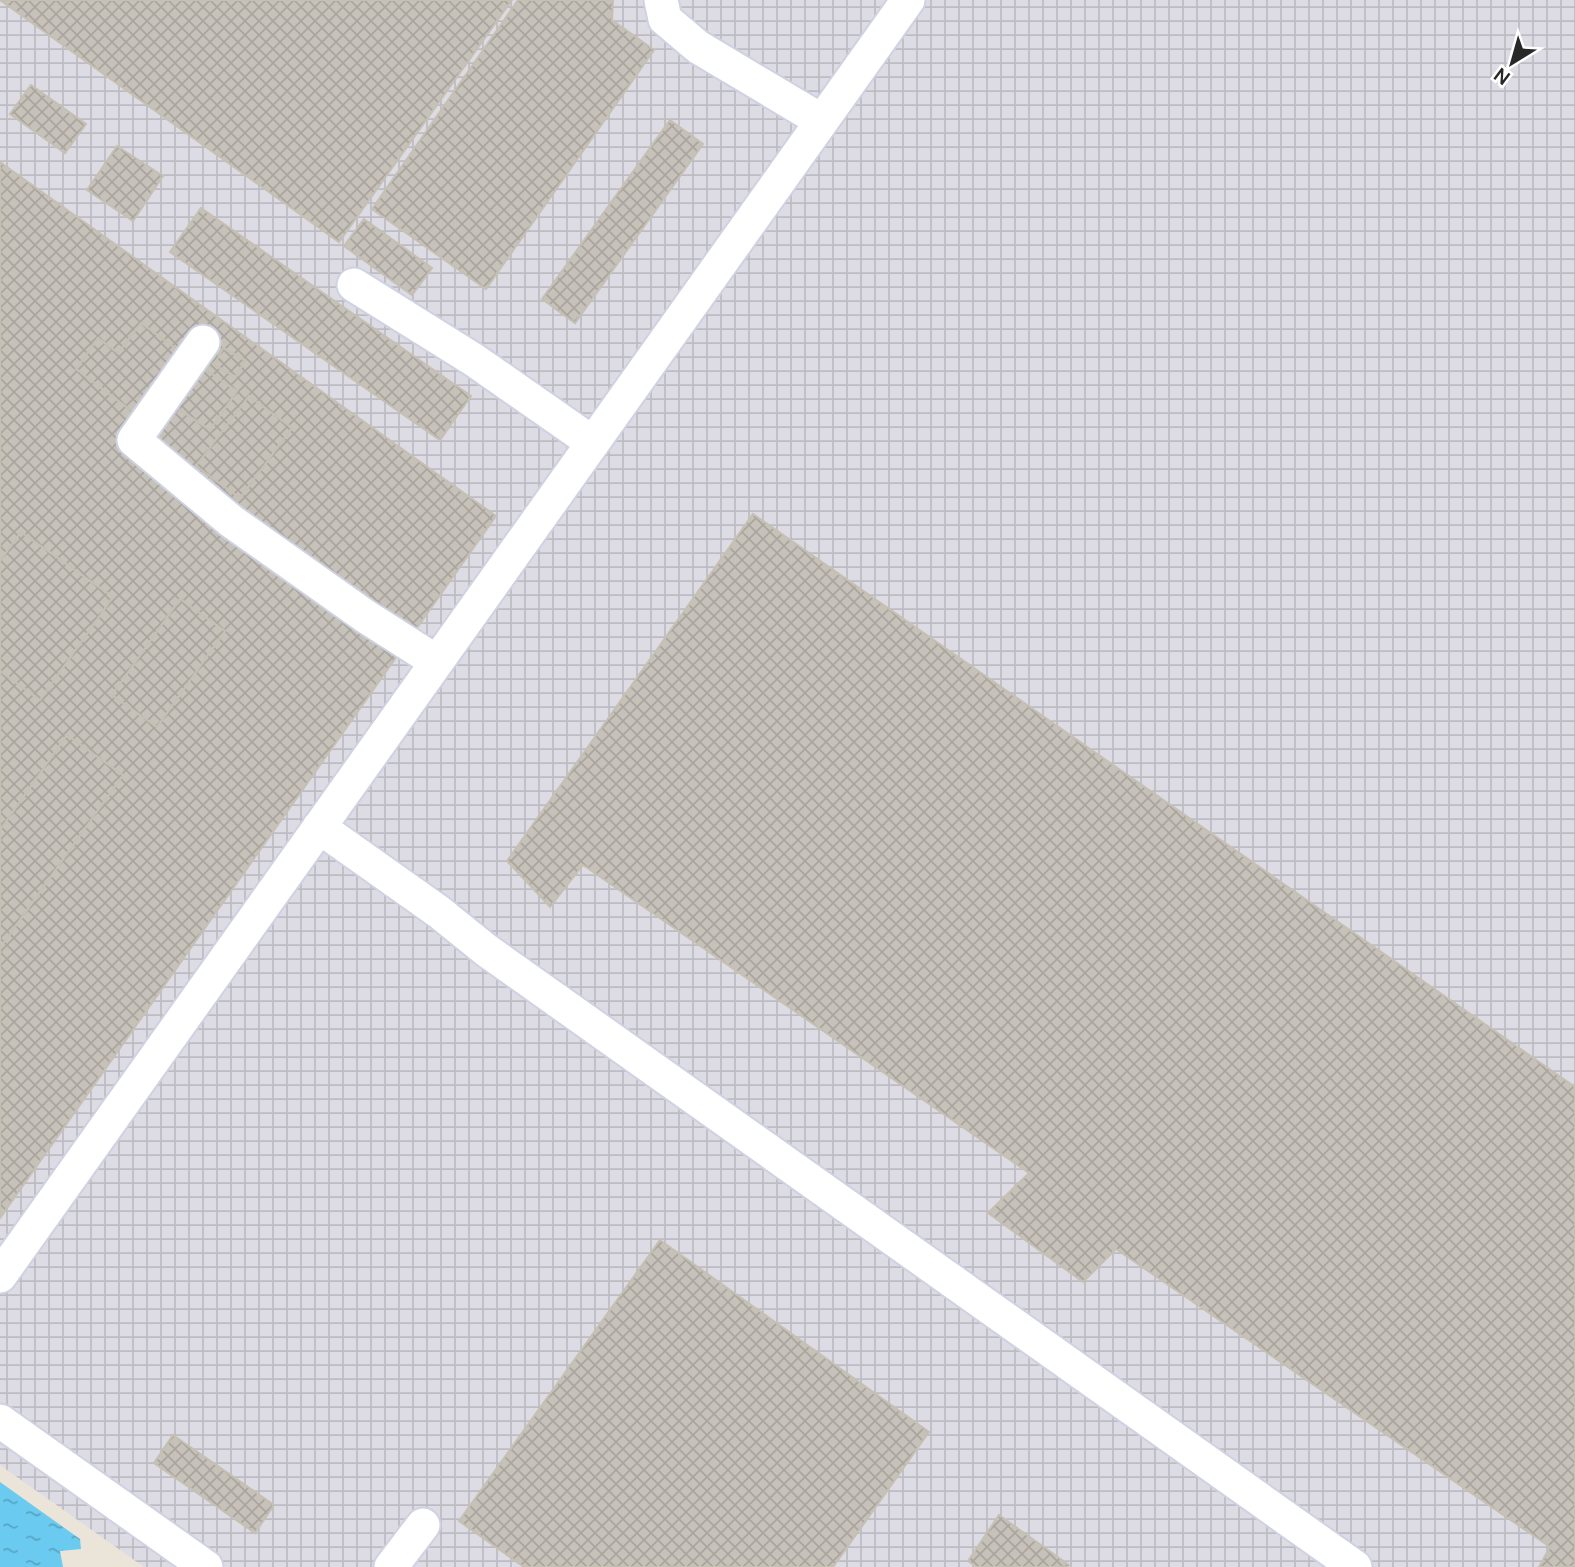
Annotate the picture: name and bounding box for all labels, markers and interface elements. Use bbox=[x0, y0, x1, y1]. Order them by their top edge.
north arrow bbox=[1477, 28, 1547, 98]
text: N bbox=[1488, 62, 1515, 91]

